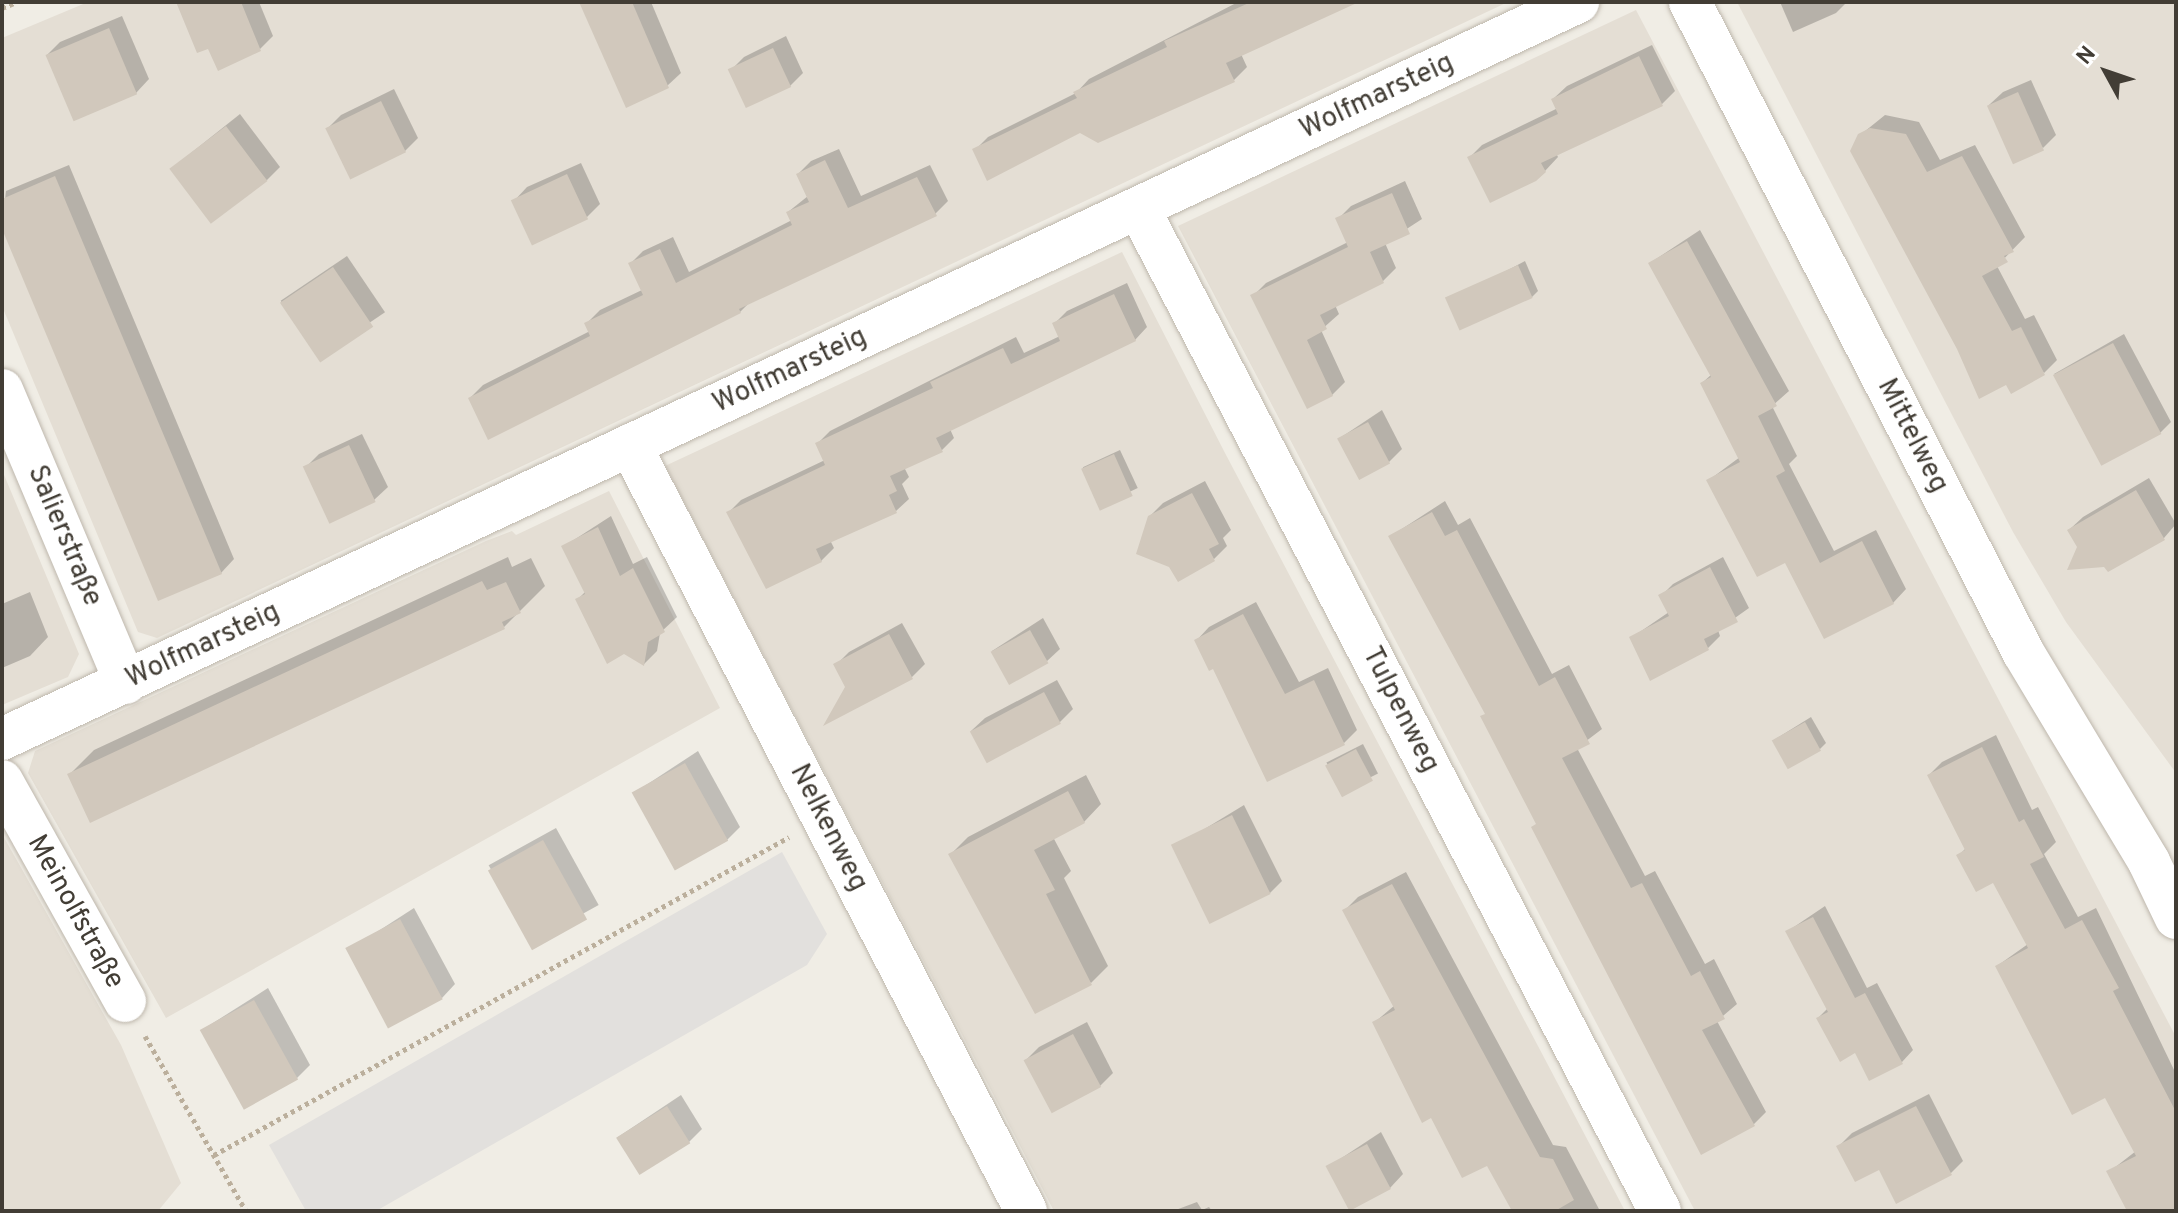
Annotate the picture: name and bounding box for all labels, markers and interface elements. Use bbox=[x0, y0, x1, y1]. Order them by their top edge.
north arrow bbox=[2066, 32, 2146, 112]
text: N bbox=[2072, 42, 2103, 71]
street label: Wolfmarsteig bbox=[1295, 47, 1459, 147]
street label: Wolfmarsteig bbox=[708, 321, 872, 421]
street label: Mittelweg bbox=[1869, 373, 1955, 499]
street label: Salierstraße bbox=[19, 460, 109, 612]
street label: Wolfmarsteig bbox=[121, 596, 285, 696]
street label: Tulpenweg bbox=[1354, 642, 1446, 778]
street label: Nelkenweg bbox=[782, 759, 874, 897]
street label: Meinolfstraße bbox=[19, 829, 131, 995]

